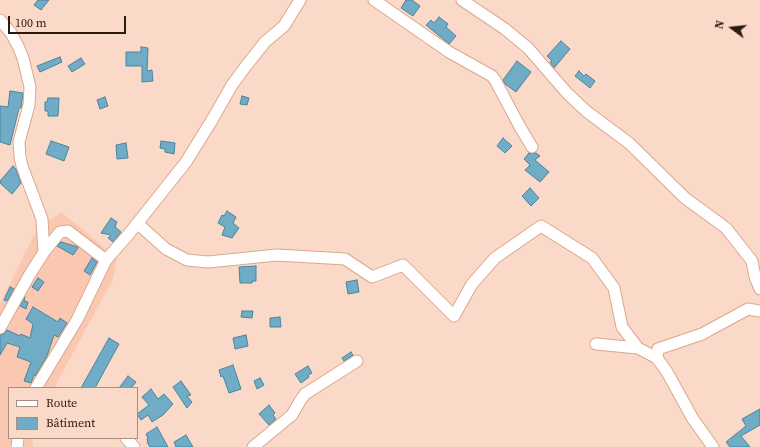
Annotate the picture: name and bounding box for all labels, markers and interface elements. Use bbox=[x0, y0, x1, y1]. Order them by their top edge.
scale bar bbox=[10, 8, 128, 34]
north arrow bbox=[712, 8, 752, 48]
text: 100 m bbox=[15, 15, 47, 31]
text: N bbox=[712, 19, 728, 31]
legend bbox=[8, 387, 138, 439]
text: Route bbox=[46, 395, 77, 411]
text: Bâtiment bbox=[46, 415, 95, 431]

